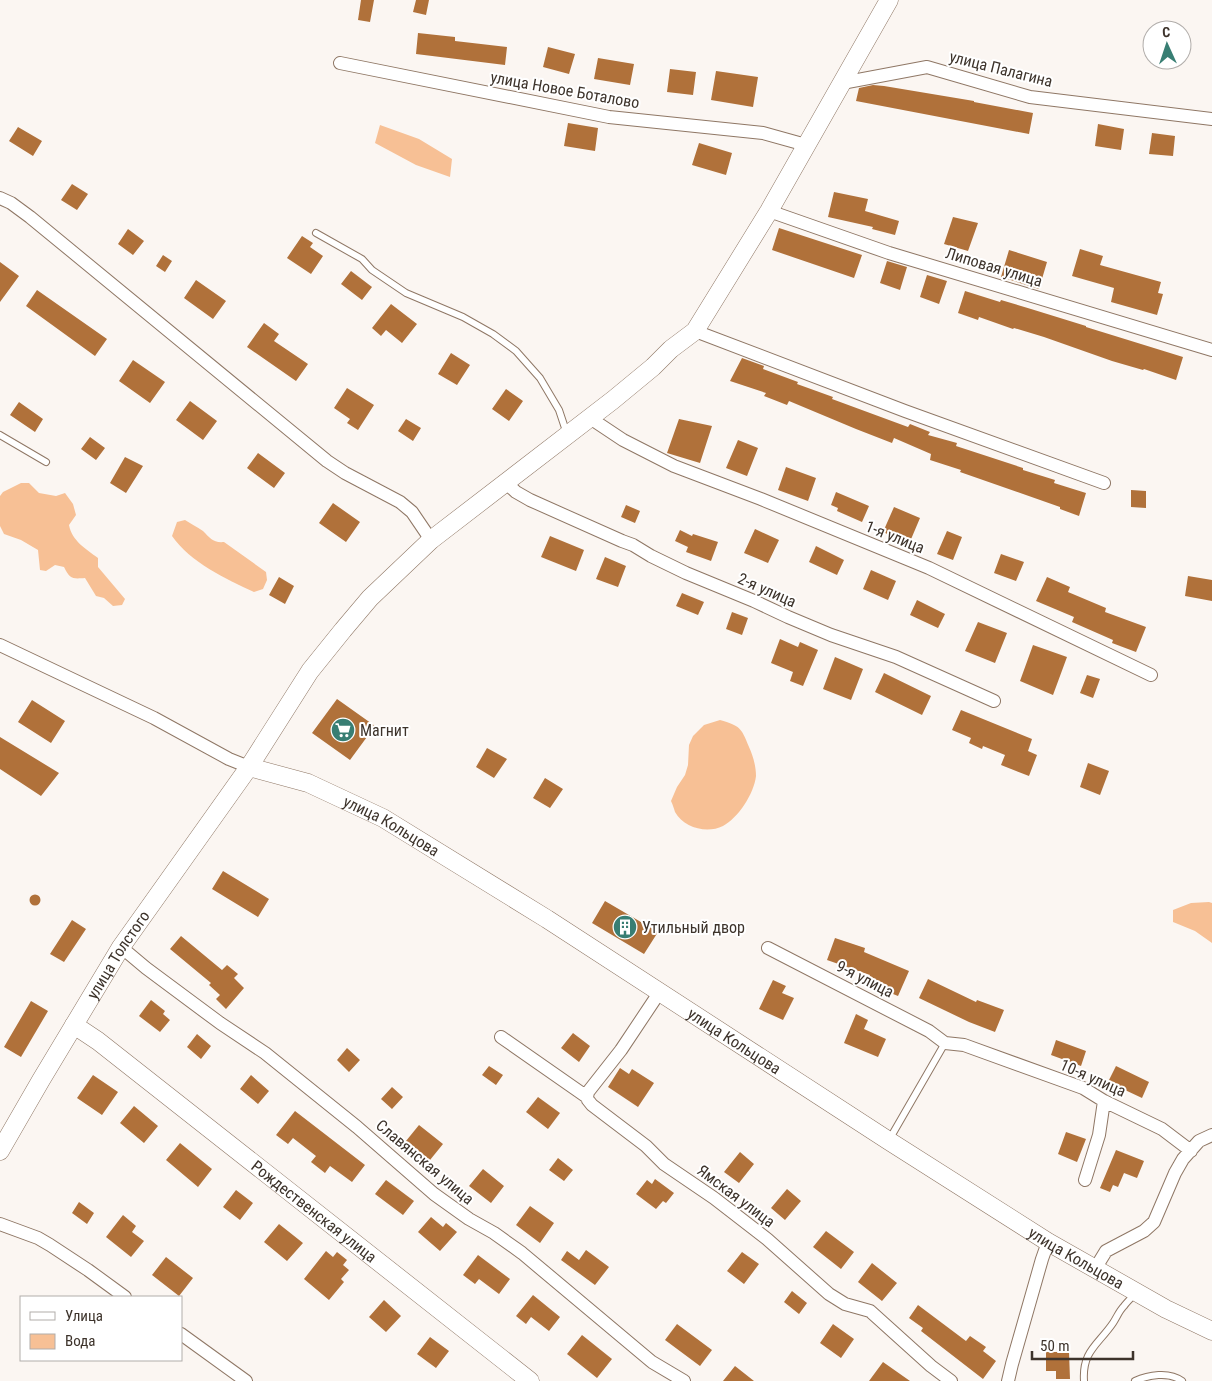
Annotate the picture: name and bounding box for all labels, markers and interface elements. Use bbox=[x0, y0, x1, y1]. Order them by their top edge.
north arrow bbox=[1142, 20, 1192, 70]
text: С bbox=[1162, 24, 1171, 40]
street label: улица Палагина bbox=[947, 47, 1055, 91]
street label: улица Новое Боталово bbox=[489, 68, 641, 112]
street label: Липовая улица bbox=[943, 243, 1045, 291]
street label: 1-я улица bbox=[863, 517, 927, 557]
street label: 2-я улица bbox=[735, 569, 799, 611]
supermarket icon: Магнит bbox=[330, 717, 356, 743]
place label: Магнит bbox=[360, 721, 409, 740]
street label: улица Кольцова bbox=[341, 791, 443, 860]
street label: улица Толстого bbox=[82, 907, 153, 1002]
building icon: Утильный двор bbox=[612, 914, 638, 940]
place label: Утильный двор bbox=[642, 918, 745, 937]
street label: 9-я улица bbox=[833, 956, 897, 1002]
street label: улица Кольцова bbox=[684, 1004, 785, 1078]
street label: 10-я улица bbox=[1057, 1055, 1129, 1101]
street label: Славянская улица bbox=[372, 1116, 478, 1208]
street label: Рождественская улица bbox=[248, 1156, 381, 1266]
street label: Ямская улица bbox=[693, 1161, 779, 1231]
street label: улица Кольцова bbox=[1025, 1223, 1127, 1293]
legend bbox=[20, 1296, 182, 1361]
text: Улица bbox=[65, 1307, 103, 1325]
scale bar bbox=[1032, 1328, 1133, 1360]
text: Вода bbox=[65, 1332, 95, 1350]
text: 50 m bbox=[1040, 1337, 1070, 1355]

